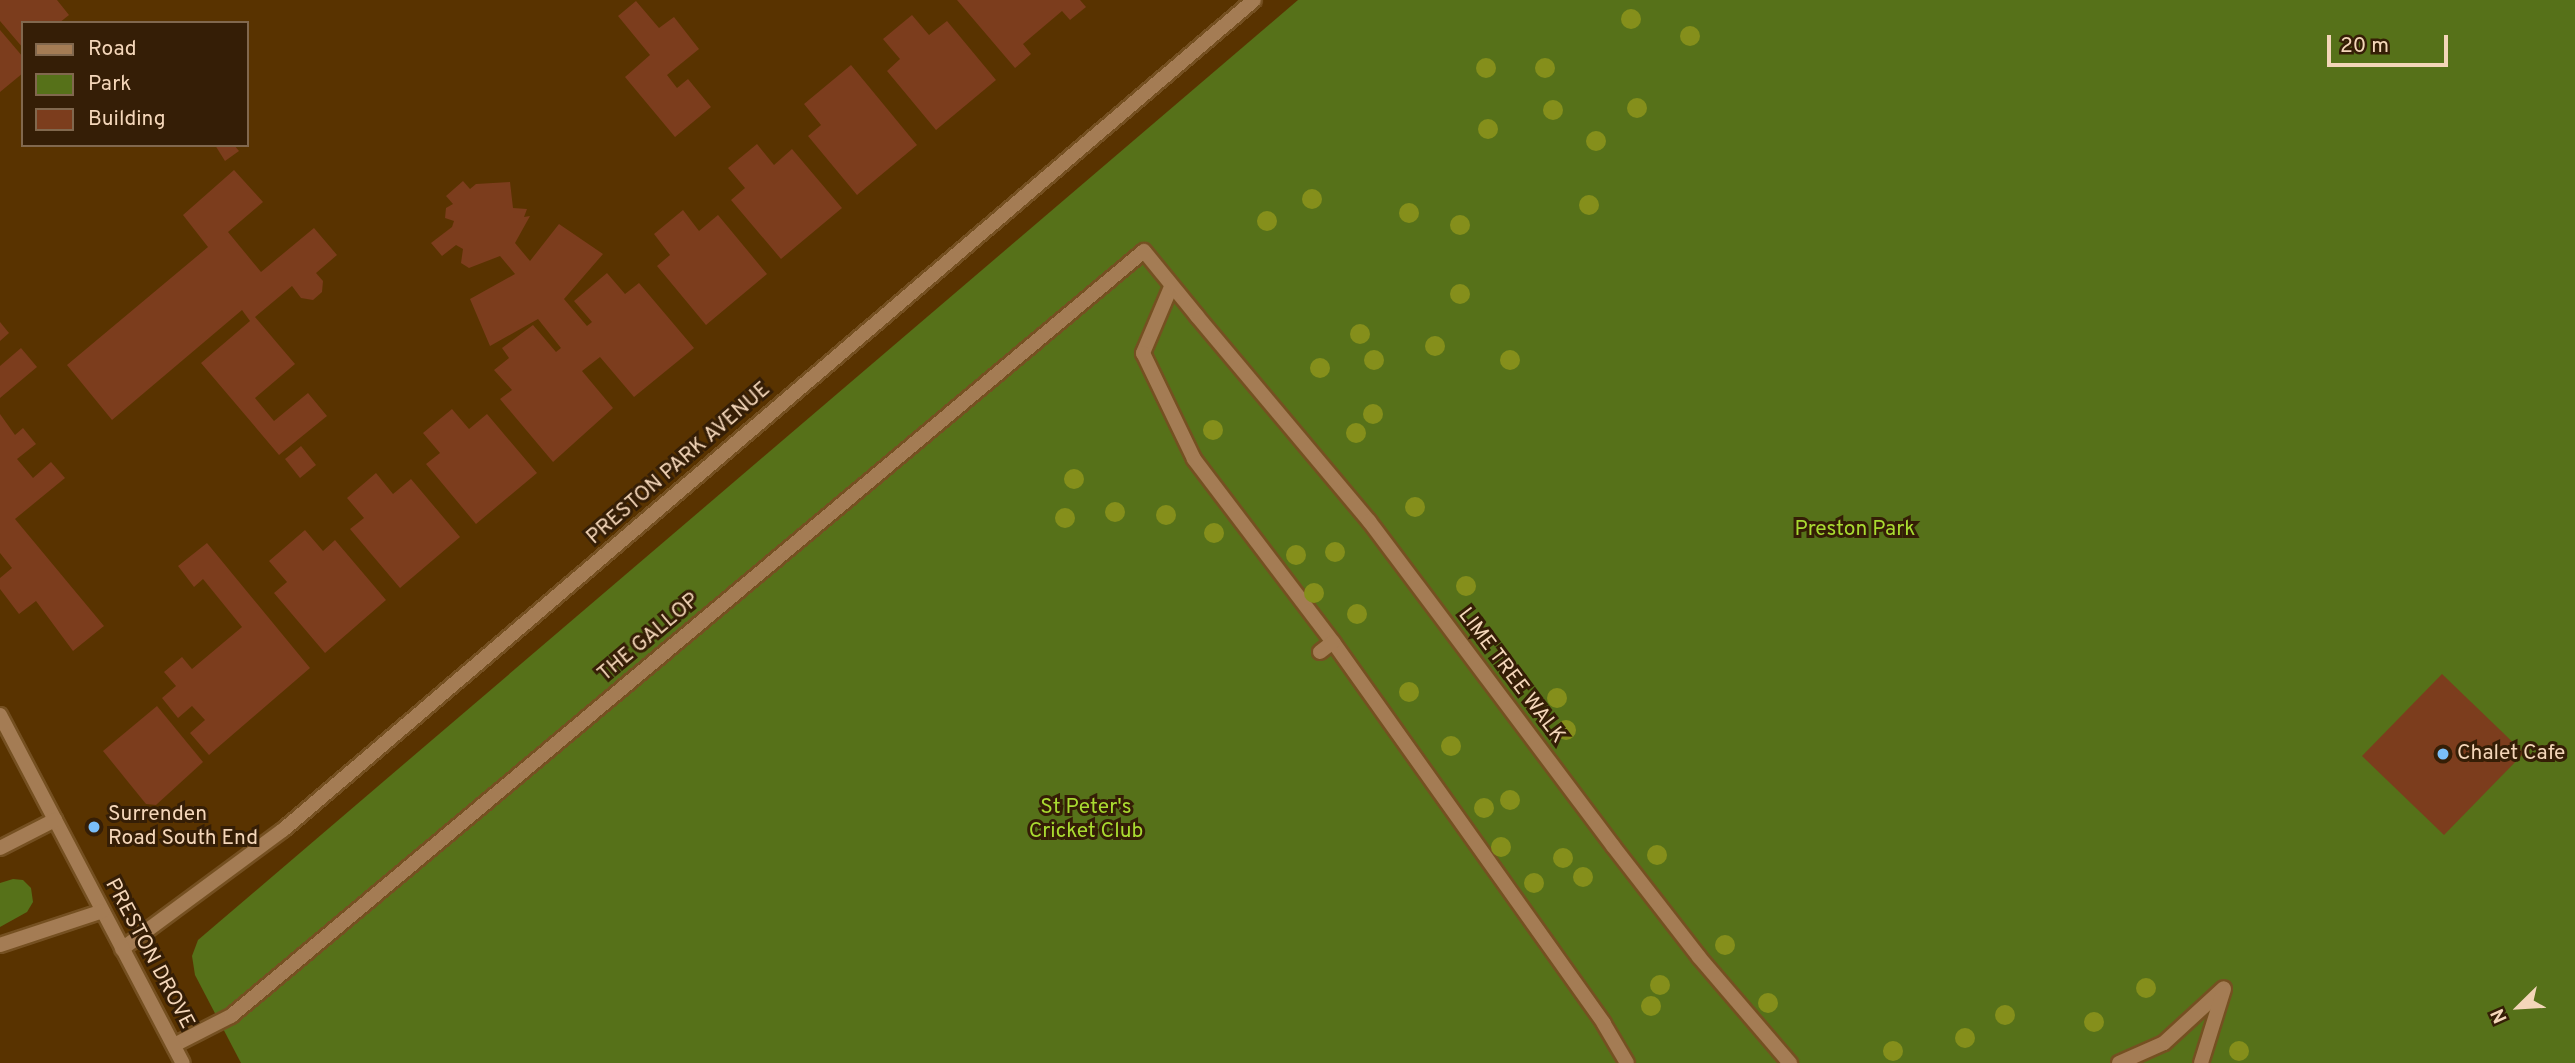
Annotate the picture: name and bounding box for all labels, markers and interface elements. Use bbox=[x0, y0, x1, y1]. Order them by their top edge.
legend bbox=[21, 21, 248, 147]
scale bar bbox=[2330, 21, 2451, 65]
text: 20 m bbox=[2340, 33, 2389, 60]
text: Road bbox=[88, 36, 137, 63]
text: Park bbox=[88, 71, 131, 98]
text: Building bbox=[88, 106, 166, 133]
street label: PRESTON PARK AVENUE bbox=[582, 377, 776, 551]
park label: Preston Park bbox=[1794, 517, 1916, 543]
street label: THE GALLOP bbox=[593, 588, 705, 688]
street label: LIME TREE WALK bbox=[1452, 603, 1570, 749]
place label: Chalet Cafe bbox=[2457, 741, 2565, 767]
marker: Chalet Cafe bbox=[2435, 746, 2451, 762]
park label: St Peter's Cricket Club bbox=[1029, 795, 1143, 845]
place label: Surrenden Road South End bbox=[108, 802, 258, 852]
marker: Surrenden Road South End bbox=[86, 819, 102, 835]
street label: PRESTON DROVE bbox=[99, 875, 199, 1033]
north arrow bbox=[2484, 972, 2554, 1042]
text: N bbox=[2486, 1004, 2514, 1027]

